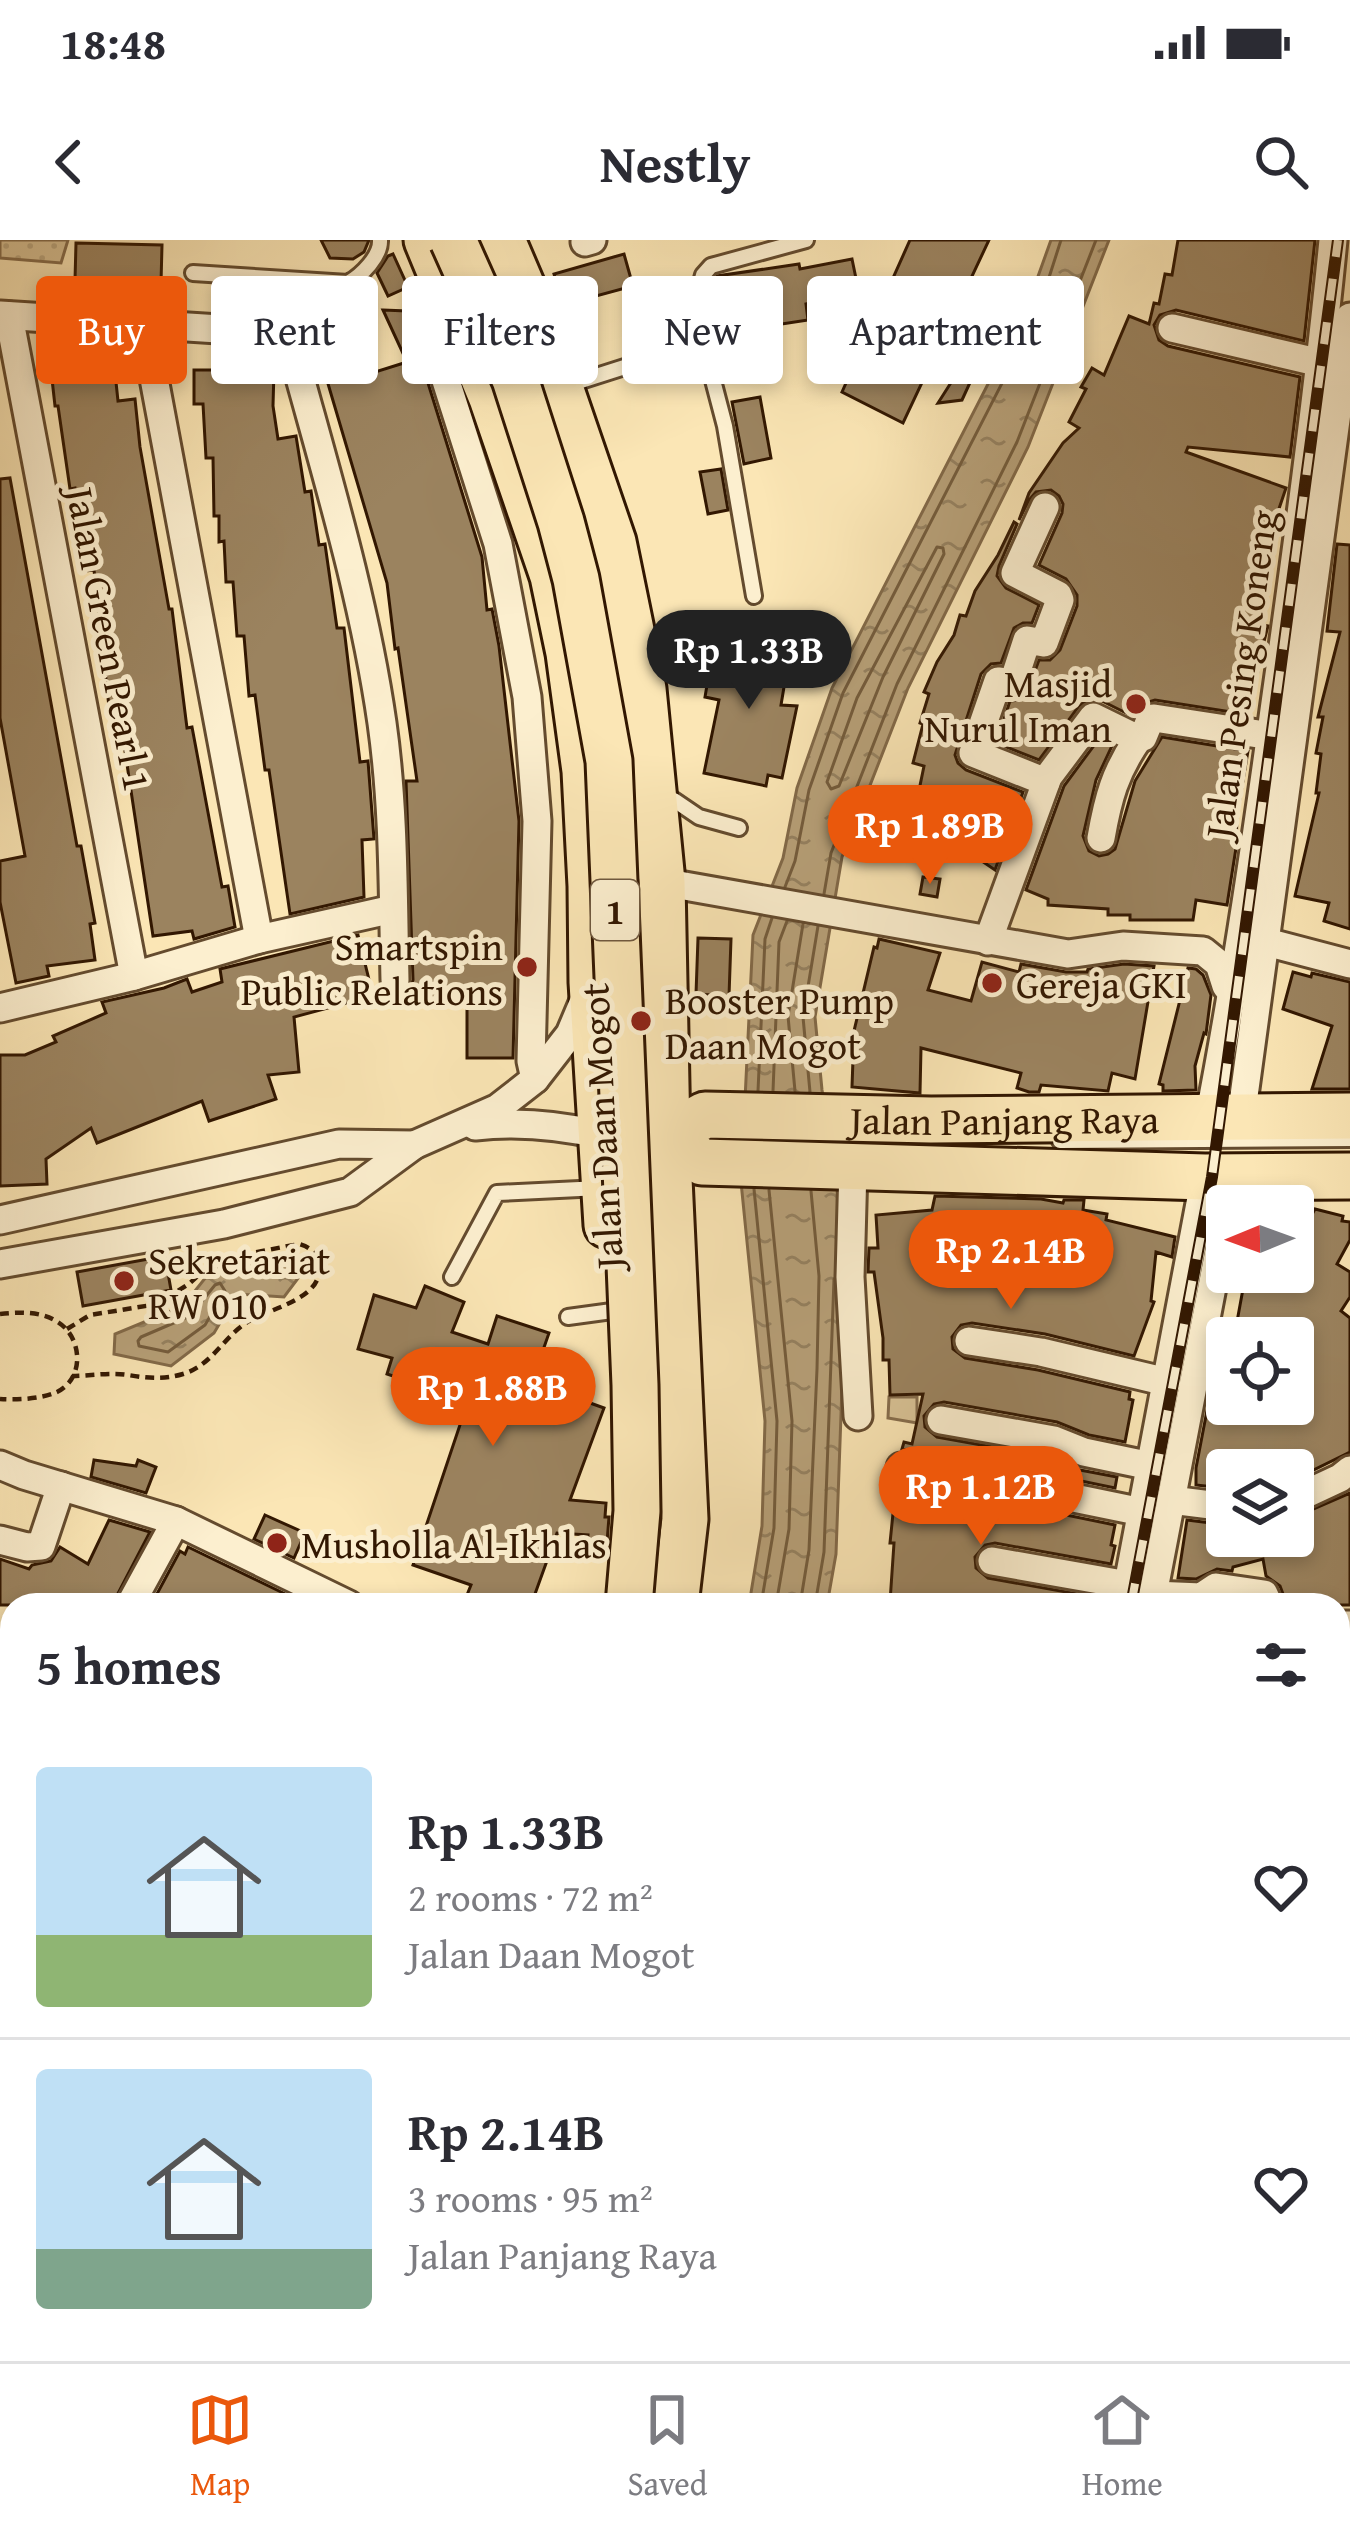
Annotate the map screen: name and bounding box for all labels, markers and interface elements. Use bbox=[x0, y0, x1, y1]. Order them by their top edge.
text: 18:48 bbox=[60, 10, 166, 75]
text: Nestly bbox=[600, 123, 750, 202]
icon: back bbox=[36, 129, 102, 195]
icon: search bbox=[1248, 129, 1314, 195]
chip: Buy bbox=[36, 276, 187, 384]
chip: Rent bbox=[211, 276, 378, 384]
chip: Filters bbox=[402, 276, 598, 384]
chip: New bbox=[622, 276, 783, 384]
chip: Apartment bbox=[807, 276, 1084, 384]
street label: Jalan Green Pearl 1 bbox=[52, 477, 167, 796]
street label: Jalan Pesing Koneng bbox=[1188, 506, 1291, 847]
pin: Rp 1.33B bbox=[625, 610, 873, 712]
text: Rp 1.33B bbox=[674, 620, 824, 677]
place label: Masjid Nurul Iman bbox=[925, 654, 1112, 756]
marker: Masjid Nurul Iman bbox=[1123, 691, 1149, 717]
pin: Rp 1.89B bbox=[806, 785, 1054, 887]
text: Rp 1.89B bbox=[855, 795, 1005, 852]
road number: 1 bbox=[591, 880, 639, 940]
place label: Smartspin Public Relations bbox=[241, 917, 503, 1019]
marker: Smartspin Public Relations bbox=[514, 954, 540, 980]
place label: Gereja GKI bbox=[1016, 955, 1187, 1012]
marker: Gereja GKI bbox=[979, 970, 1005, 996]
place label: Booster Pump Daan Mogot bbox=[665, 971, 894, 1073]
street label: Jalan Daan Mogot bbox=[565, 981, 637, 1276]
marker: Booster Pump Daan Mogot bbox=[628, 1008, 654, 1034]
street label: Jalan Panjang Raya bbox=[844, 1089, 1160, 1149]
north arrow bbox=[1206, 1185, 1314, 1293]
map controls bbox=[1206, 1185, 1314, 1557]
pin: Rp 2.14B bbox=[887, 1210, 1135, 1312]
text: Rp 2.14B bbox=[936, 1220, 1086, 1277]
place label: Sekretariat RW 010 bbox=[148, 1231, 331, 1333]
marker: Sekretariat RW 010 bbox=[111, 1268, 137, 1294]
button: locate bbox=[1206, 1317, 1314, 1425]
pin: Rp 1.88B bbox=[369, 1347, 617, 1449]
text: Rp 1.88B bbox=[418, 1357, 568, 1414]
pin: Rp 1.12B bbox=[857, 1446, 1105, 1548]
button: layers bbox=[1206, 1449, 1314, 1557]
text: Rp 1.12B bbox=[906, 1456, 1056, 1513]
place label: Musholla Al-Ikhlas bbox=[301, 1515, 607, 1572]
marker: Musholla Al-Ikhlas bbox=[264, 1530, 290, 1556]
text: 5 homes bbox=[36, 1628, 222, 1703]
icon: filters bbox=[1248, 1632, 1314, 1698]
text: Rp 1.33B bbox=[408, 1793, 605, 1868]
icon: home bbox=[132, 1815, 276, 1959]
icon: heart bbox=[1248, 1854, 1314, 1920]
text: 2 rooms · 72 m² bbox=[408, 1868, 653, 1925]
text: Jalan Daan Mogot bbox=[408, 1925, 695, 1982]
text: Rp 2.14B bbox=[408, 2094, 605, 2169]
icon: home bbox=[132, 2117, 276, 2261]
icon: heart bbox=[1248, 2156, 1314, 2222]
text: 3 rooms · 95 m² bbox=[408, 2169, 653, 2226]
text: Jalan Panjang Raya bbox=[408, 2226, 717, 2283]
tab: Map bbox=[187, 2387, 253, 2507]
tab: Saved bbox=[627, 2387, 707, 2507]
tab: Home bbox=[1082, 2387, 1163, 2507]

